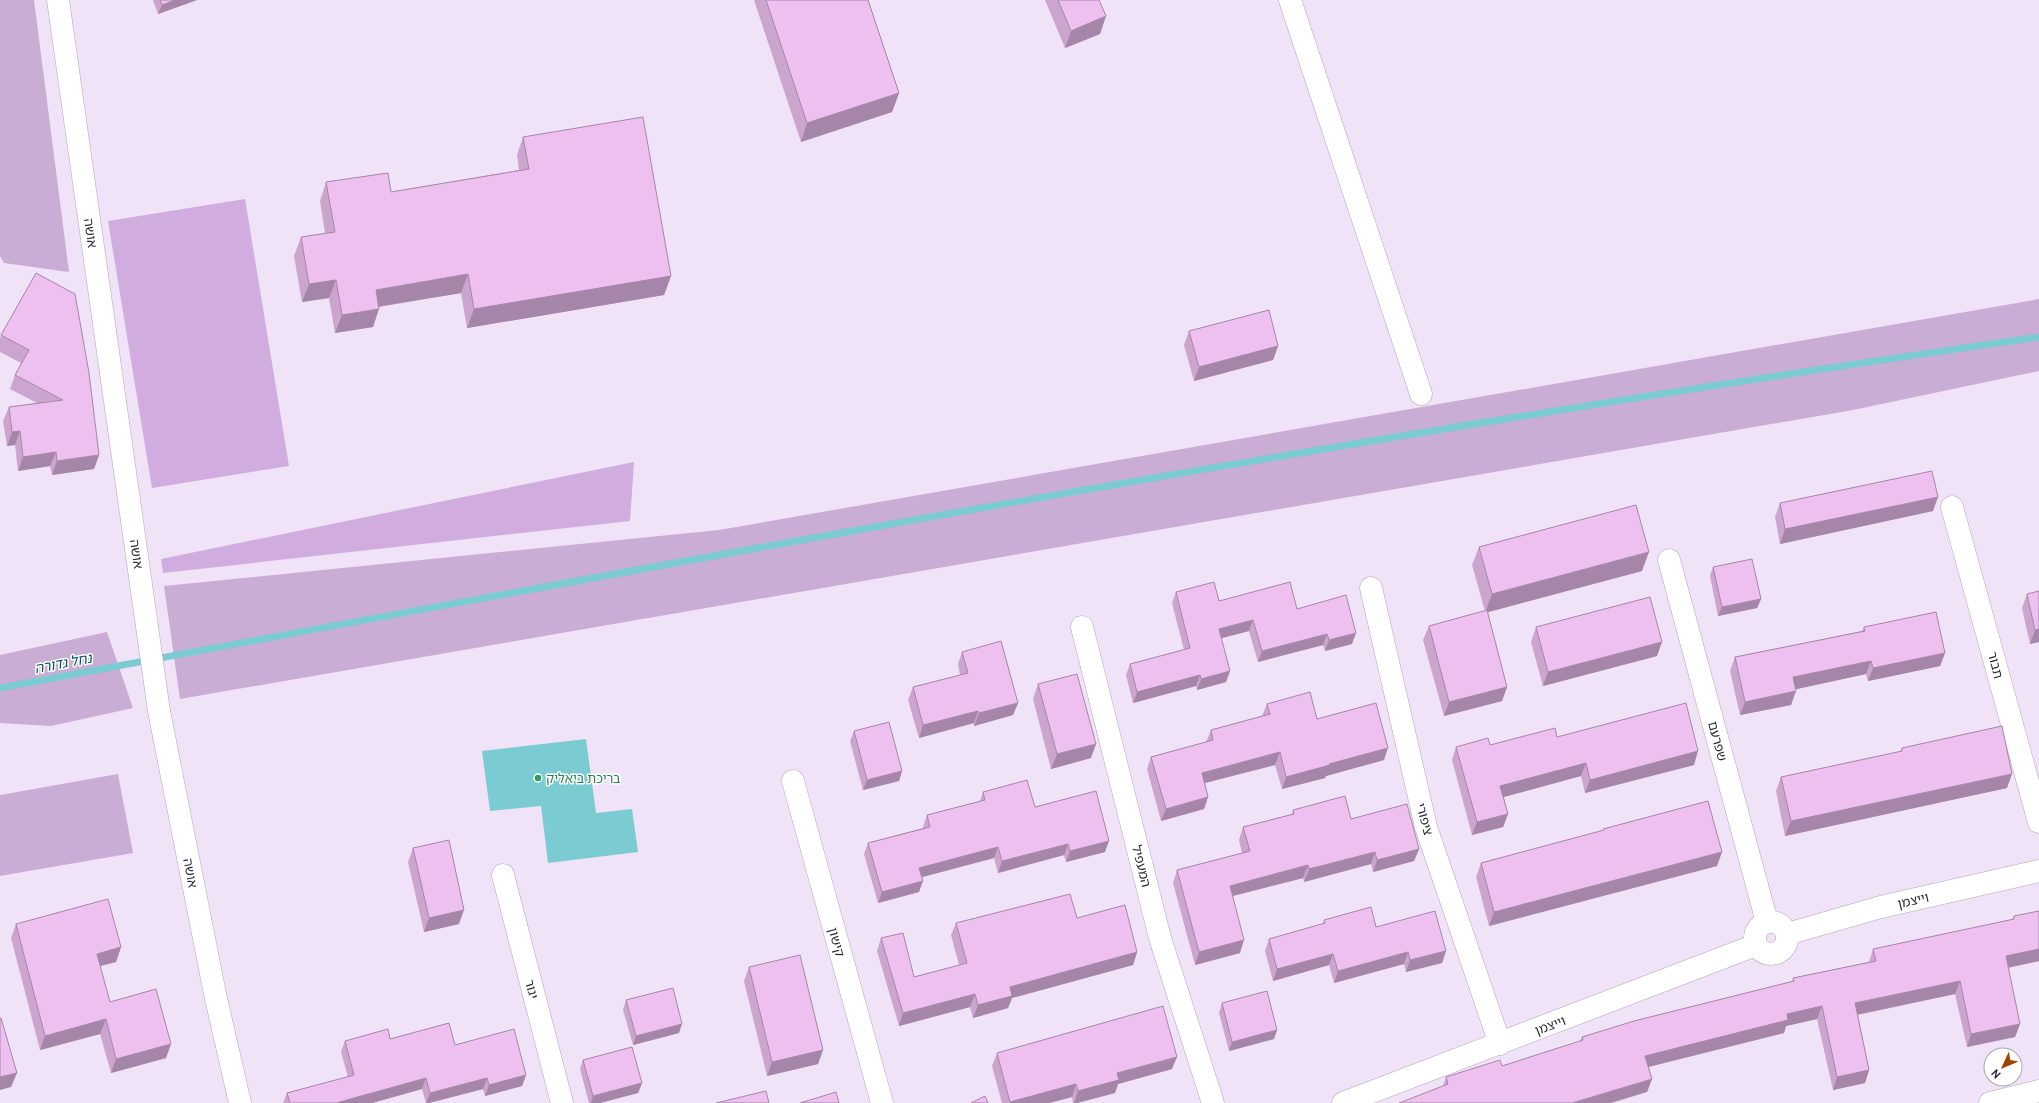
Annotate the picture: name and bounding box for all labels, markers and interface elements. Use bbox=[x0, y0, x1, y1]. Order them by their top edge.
street label: אושה bbox=[79, 217, 99, 249]
street label: אושה bbox=[125, 538, 145, 570]
water label: נחל גדורה bbox=[33, 650, 95, 678]
street label: תבור bbox=[1983, 650, 2005, 681]
street label: שפרעם bbox=[1703, 720, 1729, 763]
place label: בריכת ביאליק bbox=[546, 772, 620, 788]
marker: בריכת ביאליק bbox=[533, 773, 543, 783]
street label: ציפורי bbox=[1411, 802, 1435, 837]
street label: המעפיל bbox=[1127, 844, 1153, 889]
street label: אושה bbox=[178, 857, 200, 890]
street label: וייצמן bbox=[1896, 891, 1931, 913]
street label: קישון bbox=[824, 926, 847, 959]
street label: יגור bbox=[520, 978, 540, 1001]
street label: וייצמן bbox=[1533, 1014, 1568, 1040]
north arrow bbox=[1983, 1047, 2023, 1087]
text: N bbox=[1989, 1066, 2004, 1081]

